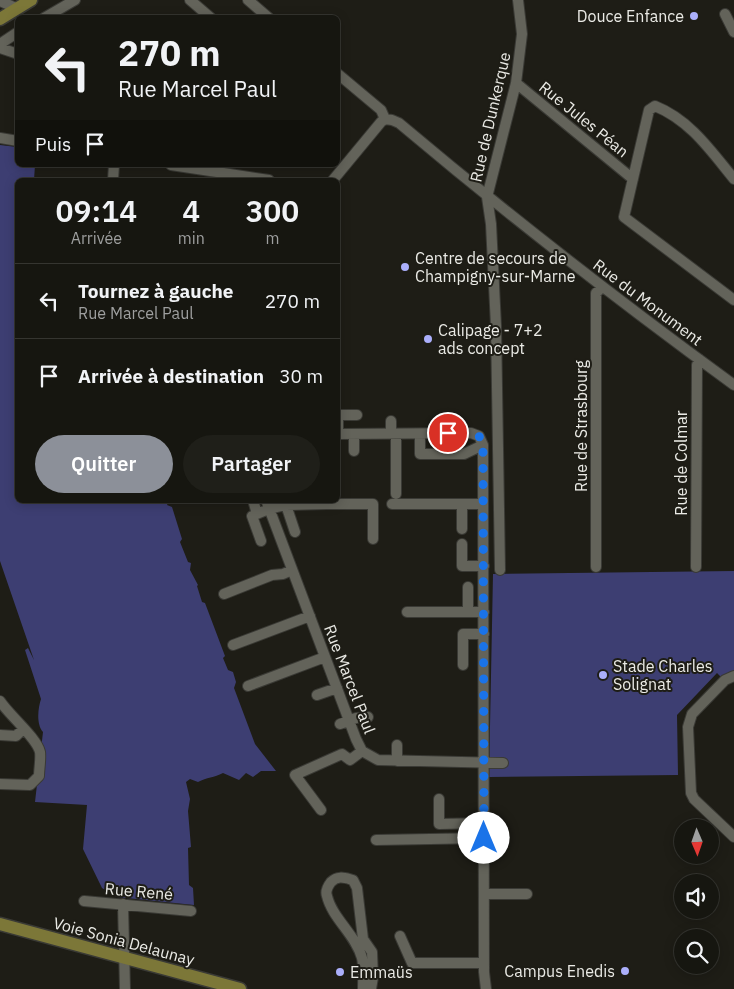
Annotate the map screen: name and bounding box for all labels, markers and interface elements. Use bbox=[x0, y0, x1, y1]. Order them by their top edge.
place label: Douce Enfance bbox=[577, 6, 684, 26]
marker: Douce Enfance bbox=[688, 10, 700, 22]
text: 270 m bbox=[118, 30, 221, 76]
icon: left bbox=[35, 35, 100, 100]
street label: Rue de Dunkerque bbox=[465, 50, 515, 184]
text: Rue Marcel Paul bbox=[118, 74, 277, 103]
street label: Rue Jules Péan bbox=[535, 77, 633, 161]
icon: arrive bbox=[81, 130, 109, 158]
text: Puis bbox=[35, 132, 71, 156]
text: 09:14 bbox=[56, 191, 137, 230]
text: 4 bbox=[182, 191, 200, 230]
text: 300 bbox=[245, 191, 299, 230]
text: Arrivée bbox=[71, 228, 122, 248]
text: min bbox=[178, 228, 205, 248]
text: m bbox=[265, 228, 279, 248]
place label: Centre de secours de Champigny-sur-Marne bbox=[415, 248, 576, 286]
street label: Rue du Monument bbox=[589, 254, 707, 350]
marker: Centre de secours de Champigny-sur-Marne bbox=[399, 261, 411, 273]
text: Tournez à gauche bbox=[78, 279, 234, 303]
icon: left bbox=[35, 287, 63, 315]
text: 270 m bbox=[265, 289, 320, 313]
text: Rue Marcel Paul bbox=[78, 303, 194, 323]
place label: Calipage - 7+2 ads concept bbox=[438, 320, 543, 358]
marker: Calipage - 7+2 ads concept bbox=[422, 333, 434, 345]
street label: Rue de Strasbourg bbox=[571, 359, 591, 492]
icon: arrive bbox=[35, 362, 63, 390]
text: Arrivée à destination bbox=[78, 364, 264, 388]
text: 30 m bbox=[279, 364, 323, 388]
street label: Rue de Colmar bbox=[671, 410, 691, 516]
pin bbox=[427, 412, 469, 454]
icon: arrive bbox=[434, 419, 462, 447]
button: Quitter bbox=[35, 435, 173, 493]
button: Partager bbox=[183, 435, 320, 493]
street label: Rue Marcel Paul bbox=[320, 621, 380, 737]
place label: Stade Charles Solignat bbox=[613, 656, 713, 694]
marker: Stade Charles Solignat bbox=[597, 669, 609, 681]
position arrow bbox=[457, 811, 509, 863]
north arrow bbox=[674, 819, 719, 864]
map controls bbox=[674, 819, 719, 974]
button: sound bbox=[674, 874, 719, 919]
street label: Rue René bbox=[104, 878, 174, 904]
street label: Voie Sonia Delaunay bbox=[51, 913, 197, 969]
button: search bbox=[674, 929, 719, 974]
place label: Campus Enedis bbox=[504, 961, 615, 981]
place label: Emmaüs bbox=[350, 962, 413, 982]
marker: Campus Enedis bbox=[619, 965, 631, 977]
marker: Emmaüs bbox=[334, 966, 346, 978]

